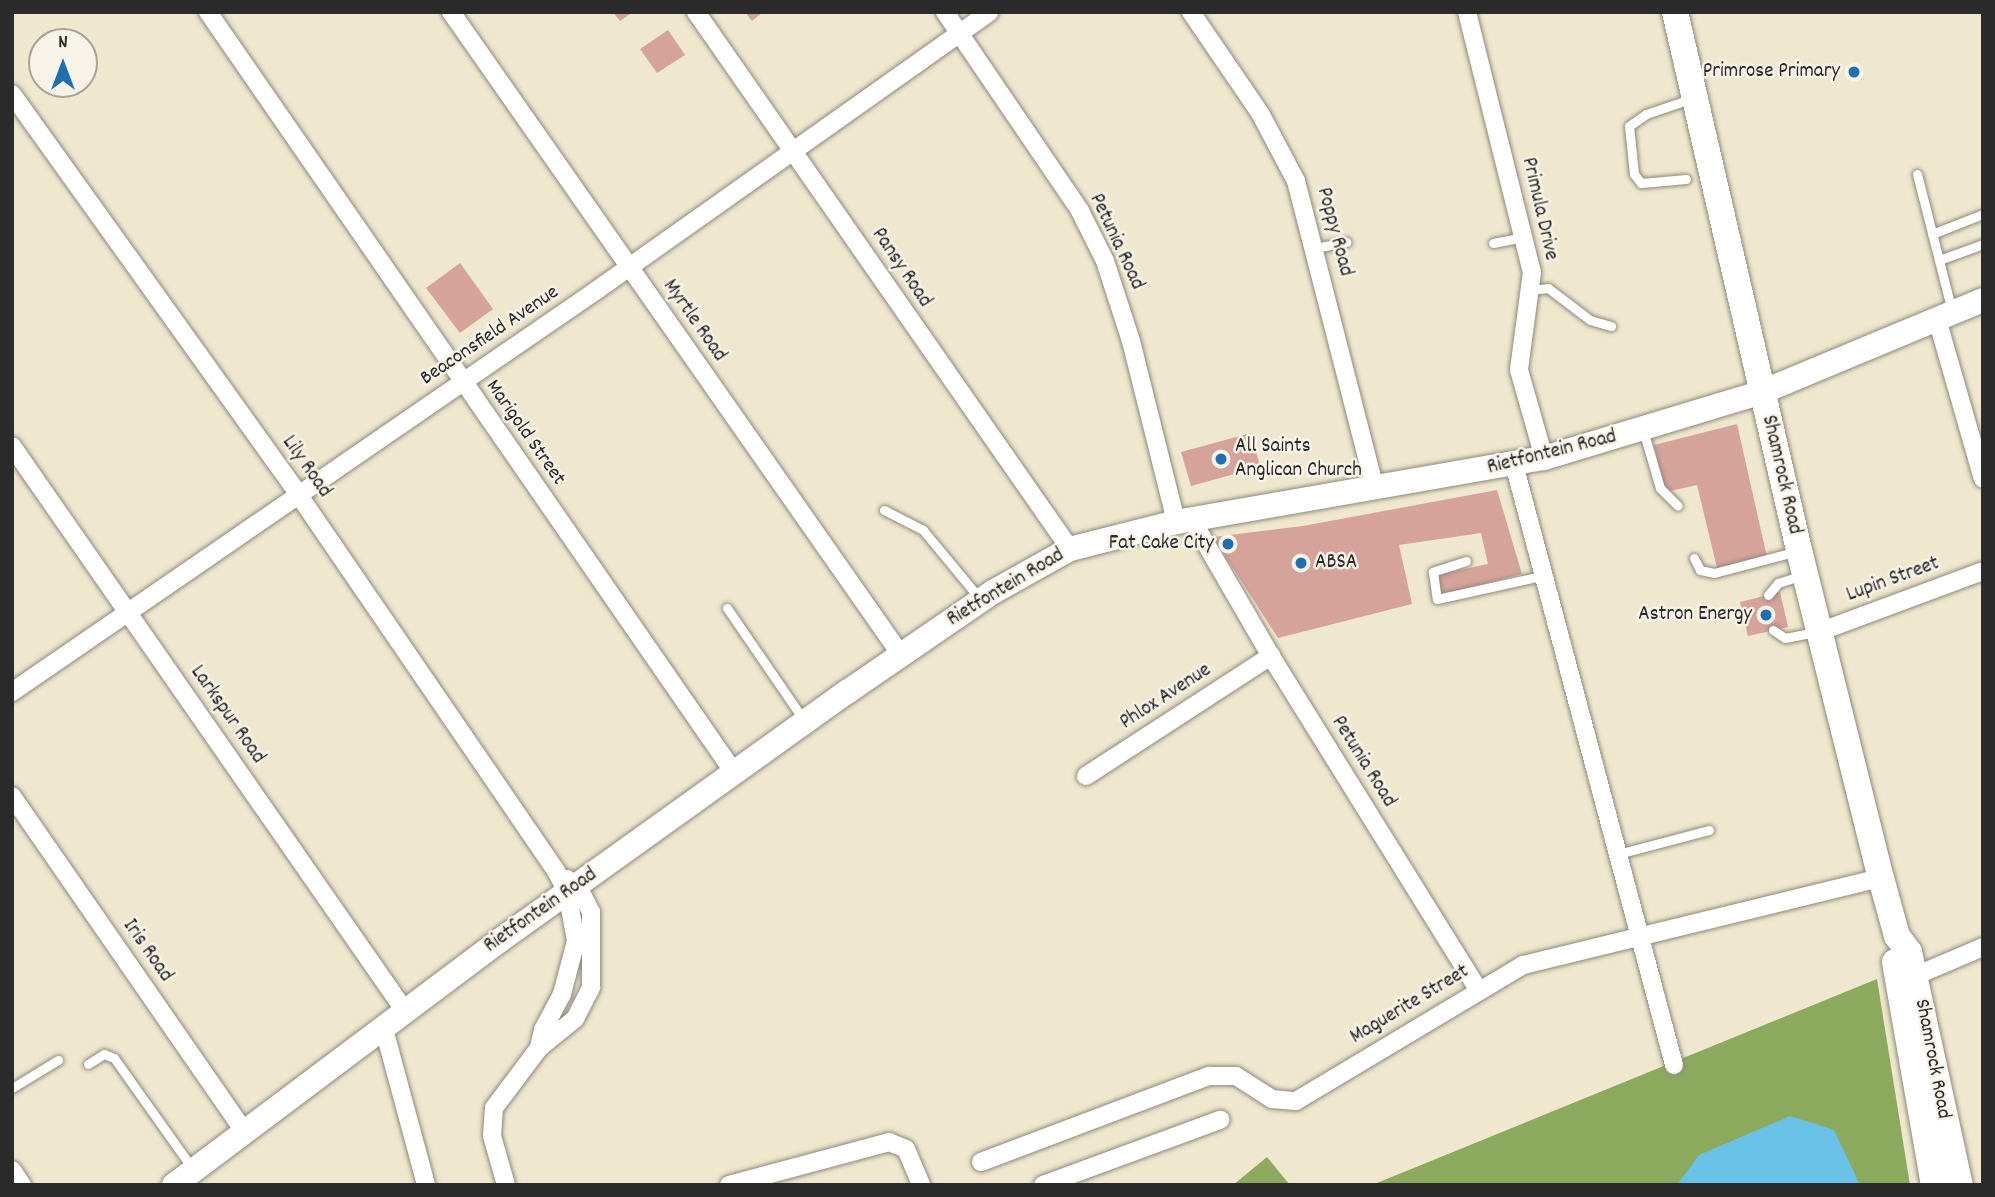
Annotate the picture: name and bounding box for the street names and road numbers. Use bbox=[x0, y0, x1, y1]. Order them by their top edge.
street label: Primula Drive bbox=[1515, 155, 1563, 263]
street label: Poppy Road bbox=[1310, 185, 1358, 279]
street label: Petunia Road bbox=[1083, 190, 1149, 294]
street label: Pansy Road bbox=[865, 223, 937, 313]
street label: Myrtle Road bbox=[657, 275, 731, 367]
street label: Beaconsfield Avenue bbox=[416, 280, 564, 392]
street label: Marigold Street bbox=[479, 375, 571, 491]
street label: Shamrock Road bbox=[1755, 413, 1807, 537]
street label: Rietfontein Road bbox=[1485, 425, 1619, 481]
street label: Lily Road bbox=[276, 431, 336, 503]
street label: Rietfontein Road bbox=[943, 543, 1069, 633]
street label: Lupin Street bbox=[1843, 552, 1943, 608]
street label: Phlox Avenue bbox=[1116, 658, 1216, 736]
street label: Larkspur Road bbox=[184, 661, 270, 769]
street label: Petunia Road bbox=[1325, 712, 1401, 812]
street label: Rietfontein Road bbox=[480, 863, 602, 959]
street label: Iris Road bbox=[116, 915, 178, 987]
street label: Maguerite Street bbox=[1346, 960, 1474, 1050]
street label: Shamrock Road bbox=[1908, 997, 1956, 1121]

